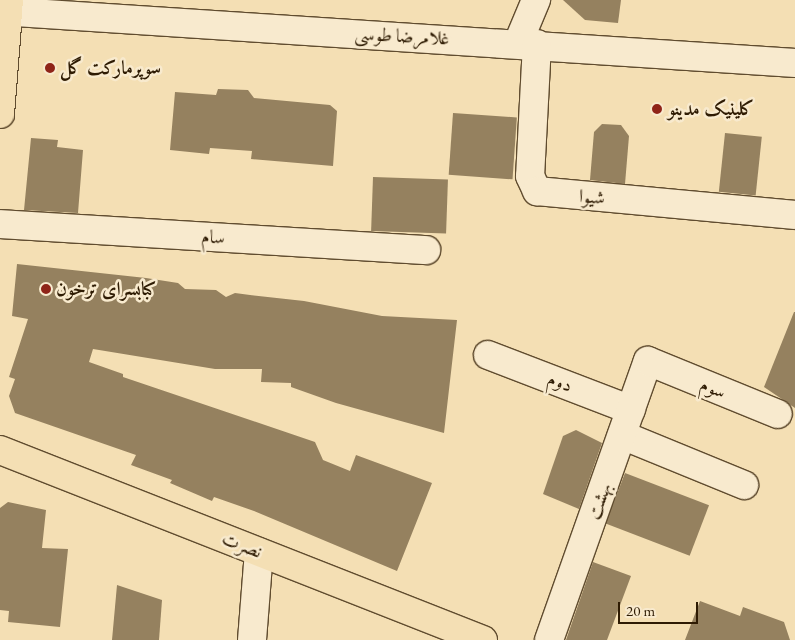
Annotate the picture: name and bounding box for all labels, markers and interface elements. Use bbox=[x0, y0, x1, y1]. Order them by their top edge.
street label: غلامرضا طوسی bbox=[354, 22, 450, 50]
place label: سوپرمارکت گل bbox=[60, 57, 161, 79]
marker: سوپرمارکت گل bbox=[44, 62, 56, 74]
place label: کلینیک مدینو bbox=[668, 98, 754, 120]
marker: کلینیک مدینو bbox=[650, 102, 664, 116]
street label: شیوا bbox=[578, 185, 606, 209]
street label: سام bbox=[201, 225, 225, 249]
place label: کبابسرای ترخون bbox=[56, 278, 156, 300]
marker: کبابسرای ترخون bbox=[40, 283, 52, 295]
street label: دوم bbox=[544, 367, 576, 397]
street label: سوم bbox=[697, 373, 729, 403]
street label: بهشت bbox=[582, 479, 616, 523]
street label: نصرت bbox=[219, 527, 265, 563]
scale bar bbox=[620, 592, 700, 624]
text: 20 m bbox=[626, 601, 655, 620]

